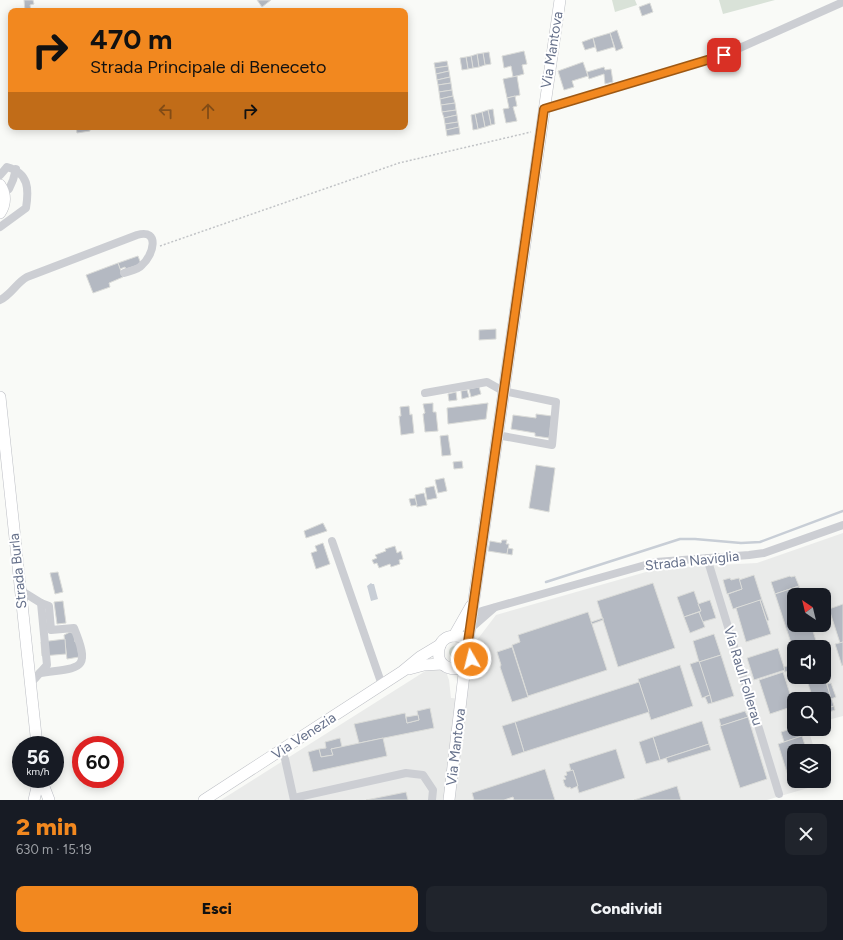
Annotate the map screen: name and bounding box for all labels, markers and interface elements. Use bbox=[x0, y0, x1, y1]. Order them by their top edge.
street label: Via Mantova bbox=[538, 10, 566, 90]
text: 470 m bbox=[90, 22, 173, 56]
icon: right bbox=[24, 24, 76, 76]
pin bbox=[707, 38, 741, 72]
icon: arrive bbox=[713, 44, 735, 66]
text: Strada Principale di Beneceto bbox=[90, 56, 327, 78]
icon: left bbox=[155, 100, 177, 122]
icon: ahead bbox=[197, 100, 219, 122]
icon: right bbox=[239, 100, 261, 122]
street label: Strada Burla bbox=[6, 532, 30, 610]
street label: Strada Naviglia bbox=[644, 548, 740, 574]
north arrow bbox=[787, 588, 831, 632]
map controls bbox=[787, 588, 831, 788]
street label: Via Raul Follerau bbox=[720, 624, 766, 728]
position arrow bbox=[450, 638, 492, 680]
button: sound bbox=[787, 640, 831, 684]
button: search bbox=[787, 692, 831, 736]
street label: Via Mantova bbox=[443, 707, 469, 787]
street label: Via Venezia bbox=[269, 709, 339, 763]
speed limit sign: 60 bbox=[72, 736, 124, 788]
button: layers bbox=[787, 744, 831, 788]
text: 56 bbox=[26, 745, 50, 769]
text: km/h bbox=[27, 765, 49, 778]
text: 2 min bbox=[16, 812, 77, 841]
button: close bbox=[785, 813, 827, 855]
text: 630 m · 15:19 bbox=[16, 842, 92, 857]
button: Esci bbox=[16, 886, 418, 932]
button: Condividi bbox=[426, 886, 827, 932]

